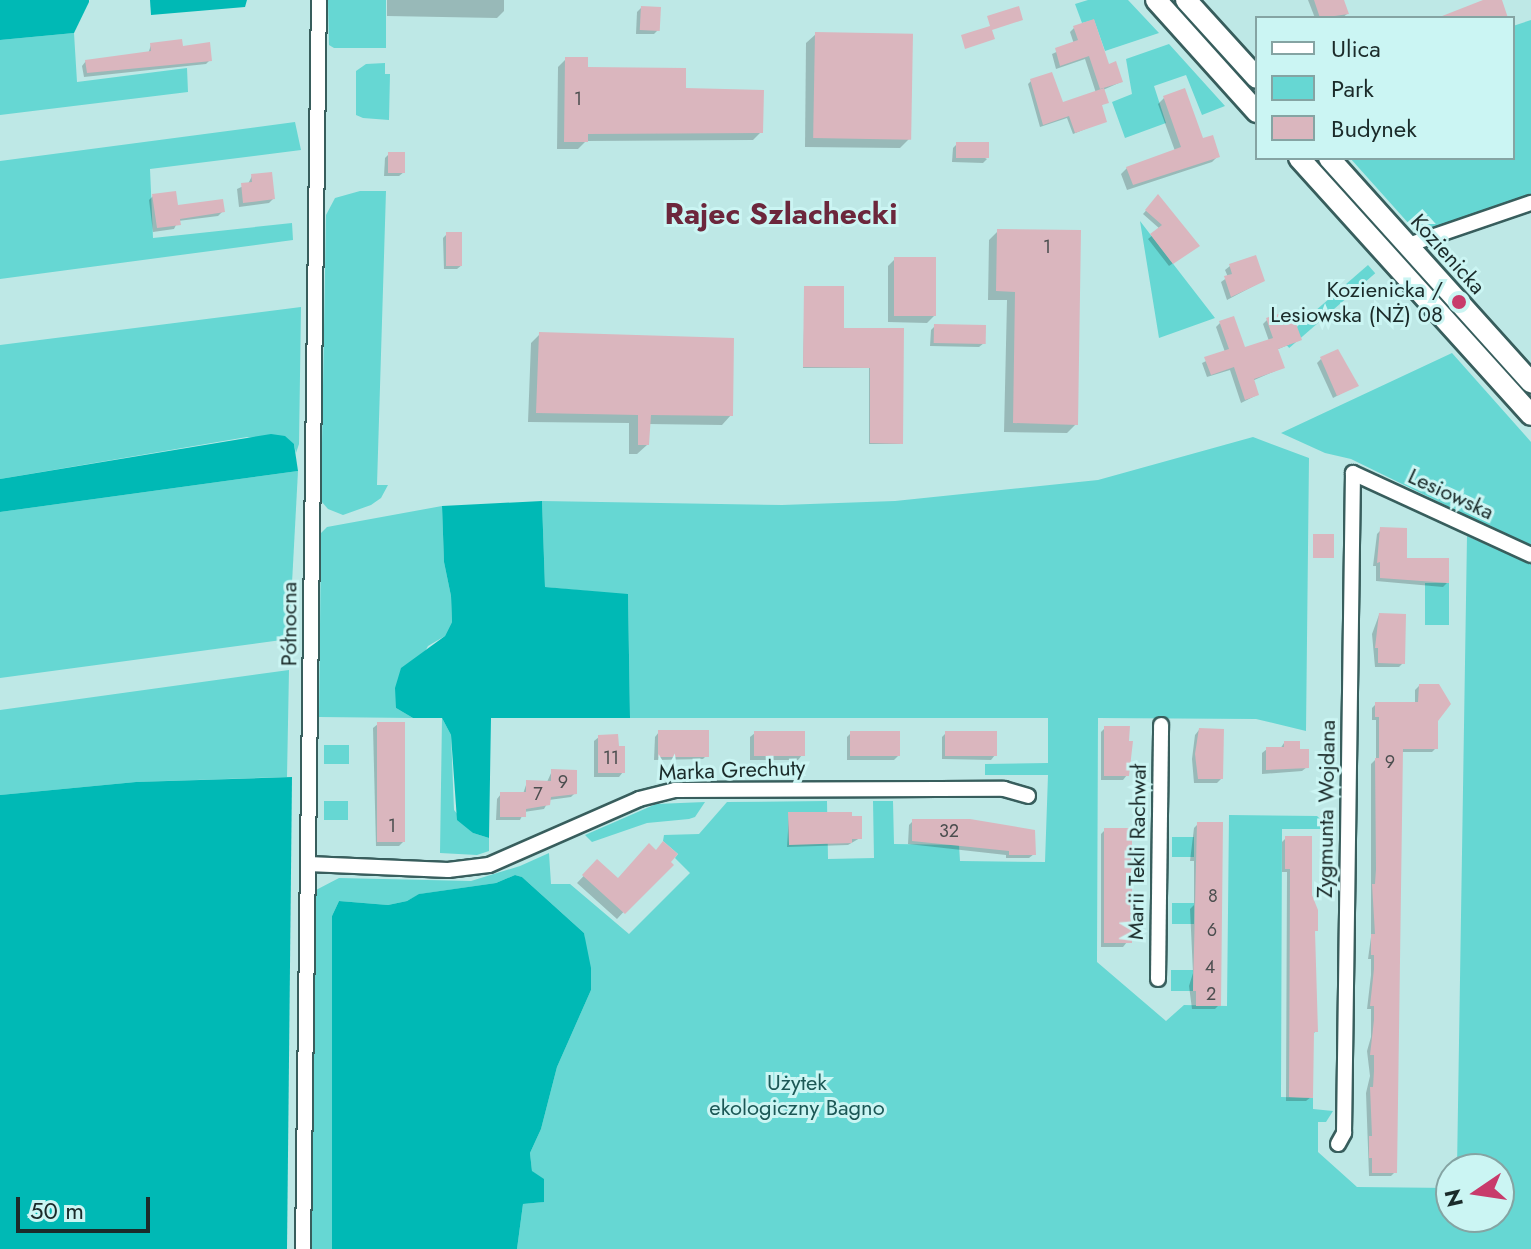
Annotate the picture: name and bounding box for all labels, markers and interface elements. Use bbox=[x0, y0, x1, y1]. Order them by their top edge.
legend bbox=[1255, 16, 1515, 160]
text: Ulica bbox=[1331, 31, 1381, 66]
text: Park bbox=[1331, 71, 1374, 106]
house number: 1 bbox=[574, 88, 582, 110]
text: Budynek bbox=[1331, 111, 1417, 146]
district label: Rajec Szlachecki bbox=[665, 196, 897, 232]
street label: Kozienicka bbox=[1405, 209, 1491, 299]
house number: 1 bbox=[1043, 236, 1051, 258]
place label: Kozienicka / Lesiowska (NŻ) 08 bbox=[1270, 276, 1443, 328]
marker: Kozienicka / Lesiowska (NŻ) 08 bbox=[1450, 293, 1468, 311]
street label: Lesiowska bbox=[1404, 463, 1498, 525]
street label: Północna bbox=[276, 582, 302, 666]
street label: Zygmunta Wojdana bbox=[1311, 720, 1341, 898]
house number: 11 bbox=[603, 747, 619, 769]
house number: 9 bbox=[1385, 751, 1395, 773]
street label: Marka Grechuty bbox=[658, 754, 806, 786]
street label: Marii Tekli Rachwał bbox=[1122, 764, 1152, 940]
house number: 9 bbox=[558, 771, 568, 793]
house number: 7 bbox=[533, 783, 543, 805]
house number: 1 bbox=[388, 815, 396, 837]
house number: 32 bbox=[939, 820, 959, 842]
house number: 8 bbox=[1208, 885, 1218, 907]
house number: 6 bbox=[1207, 919, 1217, 941]
house number: 4 bbox=[1205, 956, 1215, 978]
house number: 2 bbox=[1206, 983, 1216, 1005]
park label: Użytek ekologiczny Bagno bbox=[709, 1069, 885, 1120]
north arrow bbox=[1435, 1153, 1515, 1233]
scale bar bbox=[20, 1181, 154, 1231]
text: N bbox=[1436, 1186, 1471, 1210]
text: 50 m bbox=[30, 1193, 84, 1228]

